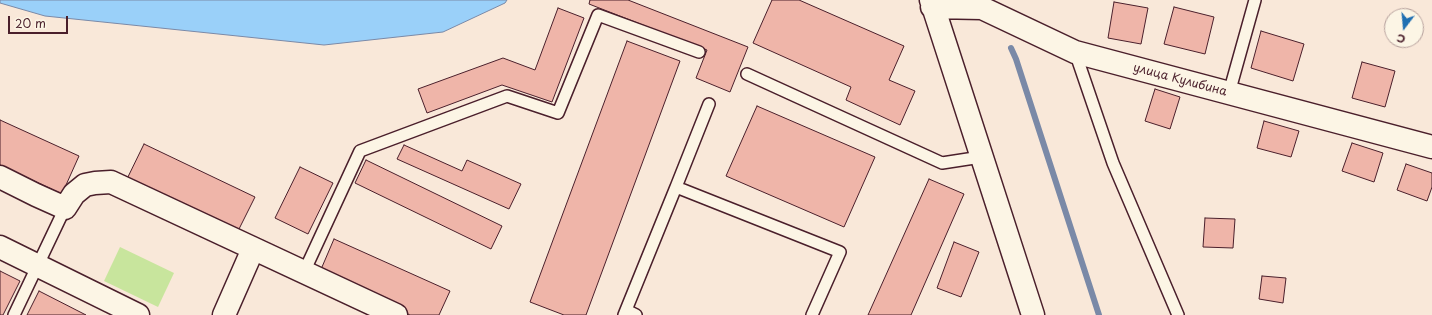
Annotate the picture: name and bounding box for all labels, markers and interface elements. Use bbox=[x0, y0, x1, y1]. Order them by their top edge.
scale bar bbox=[10, 8, 70, 34]
north arrow bbox=[1384, 8, 1424, 48]
text: 20 m bbox=[15, 14, 46, 32]
text: С bbox=[1395, 30, 1407, 48]
street label: улица Кулибина bbox=[1132, 61, 1228, 99]

